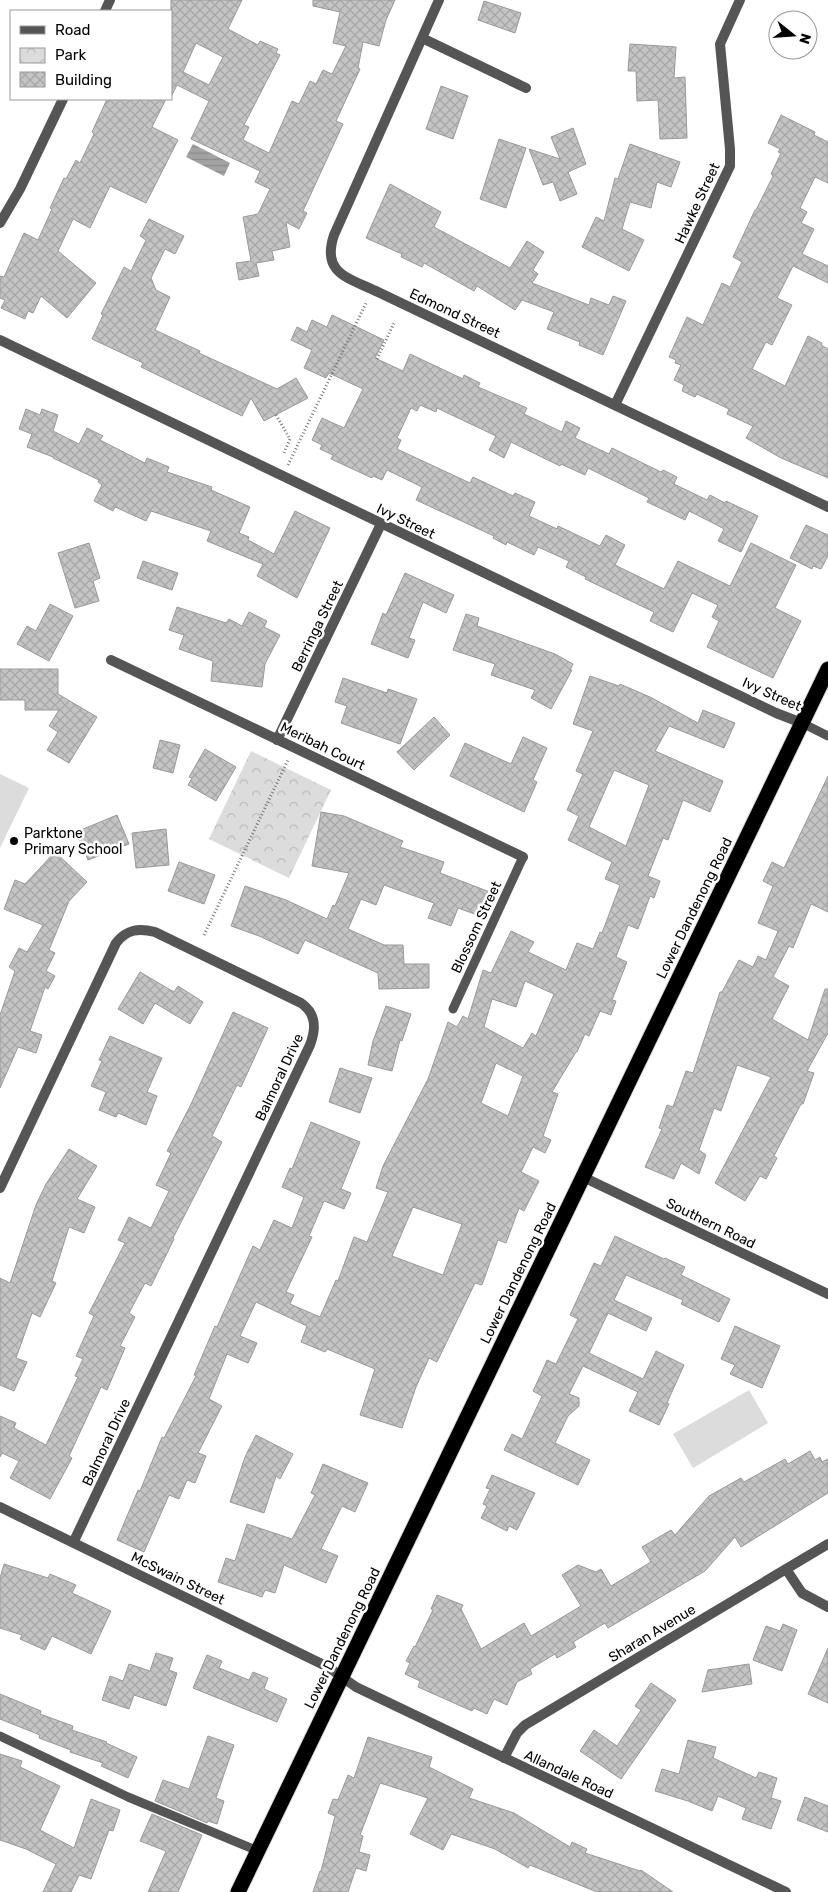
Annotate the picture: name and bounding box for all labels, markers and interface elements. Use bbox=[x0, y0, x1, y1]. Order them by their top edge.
legend bbox=[10, 10, 172, 100]
north arrow bbox=[768, 10, 818, 60]
text: Road bbox=[55, 21, 91, 39]
text: N bbox=[795, 31, 815, 46]
text: Park bbox=[55, 46, 86, 64]
text: Building bbox=[55, 71, 112, 89]
street label: Hawke Street bbox=[671, 159, 724, 246]
street label: Edmond Street bbox=[407, 285, 503, 342]
street label: Ivy Street bbox=[374, 500, 438, 543]
street label: Berringa Street bbox=[288, 577, 347, 675]
street label: Ivy Street bbox=[740, 674, 804, 715]
street label: Meribah Court bbox=[278, 719, 368, 775]
place label: Parktone Primary School bbox=[24, 825, 122, 858]
marker: Parktone Primary School bbox=[8, 835, 20, 847]
street label: Lower Dandenong Road bbox=[653, 835, 736, 982]
street label: Blossom Street bbox=[448, 878, 505, 976]
street label: Balmoral Drive bbox=[252, 1031, 307, 1124]
street label: Southern Road bbox=[663, 1194, 758, 1252]
street label: Lower Dandenong Road bbox=[477, 1200, 560, 1347]
street label: Balmoral Drive bbox=[79, 1396, 134, 1489]
street label: McSwain Street bbox=[128, 1548, 228, 1609]
street label: Lower Dandenong Road bbox=[301, 1565, 384, 1712]
street label: Sharan Avenue bbox=[606, 1601, 699, 1666]
street label: Allandale Road bbox=[522, 1746, 616, 1803]

